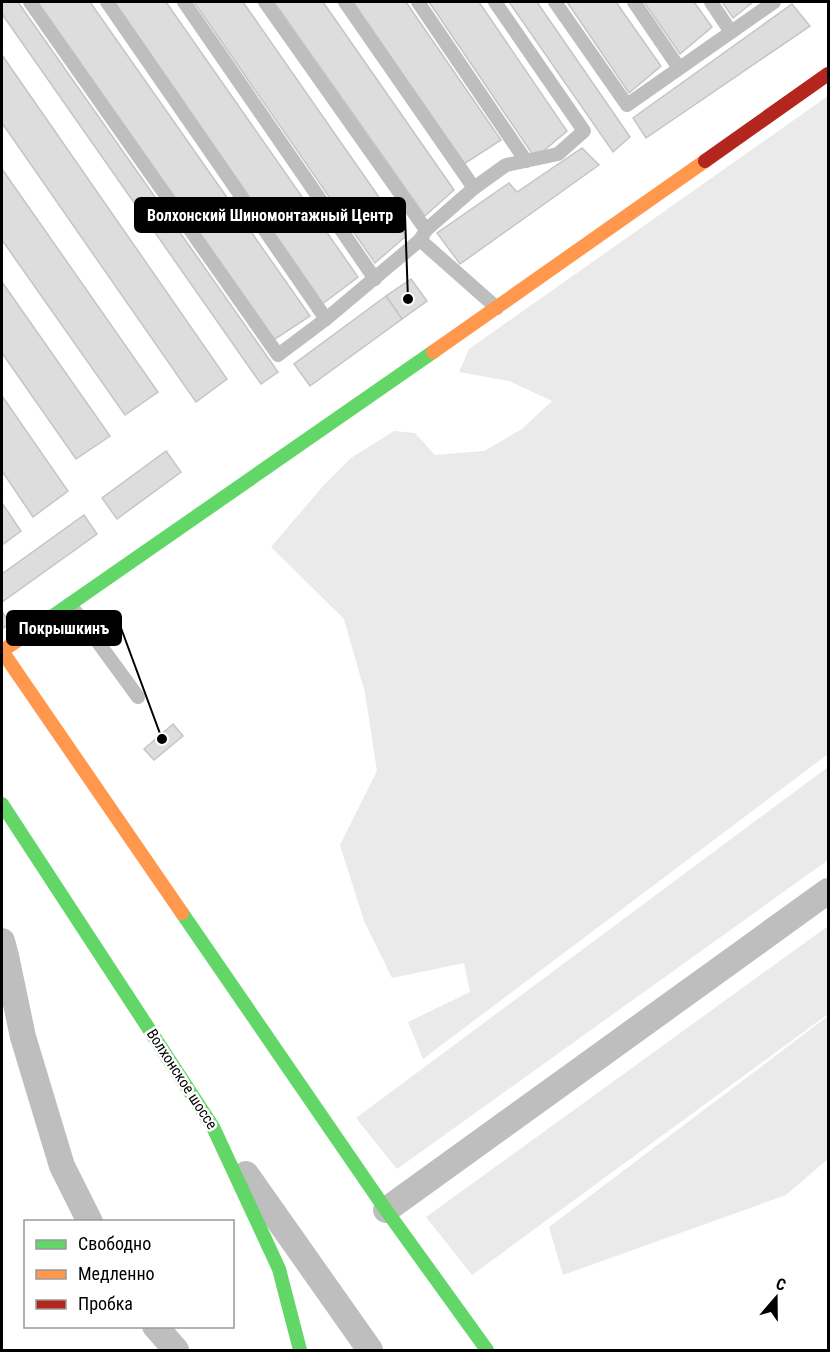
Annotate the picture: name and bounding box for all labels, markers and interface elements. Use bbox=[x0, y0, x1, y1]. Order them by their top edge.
callout: Волхонский Шиномонтажный Центр bbox=[135, 198, 405, 232]
text: Волхонский Шиномонтажный Центр bbox=[147, 206, 393, 225]
callout: Покрышкинъ bbox=[7, 611, 121, 645]
text: Покрышкинъ bbox=[19, 619, 109, 638]
street label: Волхонское шоссе bbox=[143, 1026, 221, 1132]
legend bbox=[24, 1220, 234, 1328]
text: Свободно bbox=[78, 1233, 151, 1254]
text: Медленно bbox=[78, 1263, 155, 1284]
north arrow bbox=[746, 1268, 806, 1328]
text: С bbox=[773, 1274, 788, 1295]
text: Пробка bbox=[78, 1293, 133, 1314]

